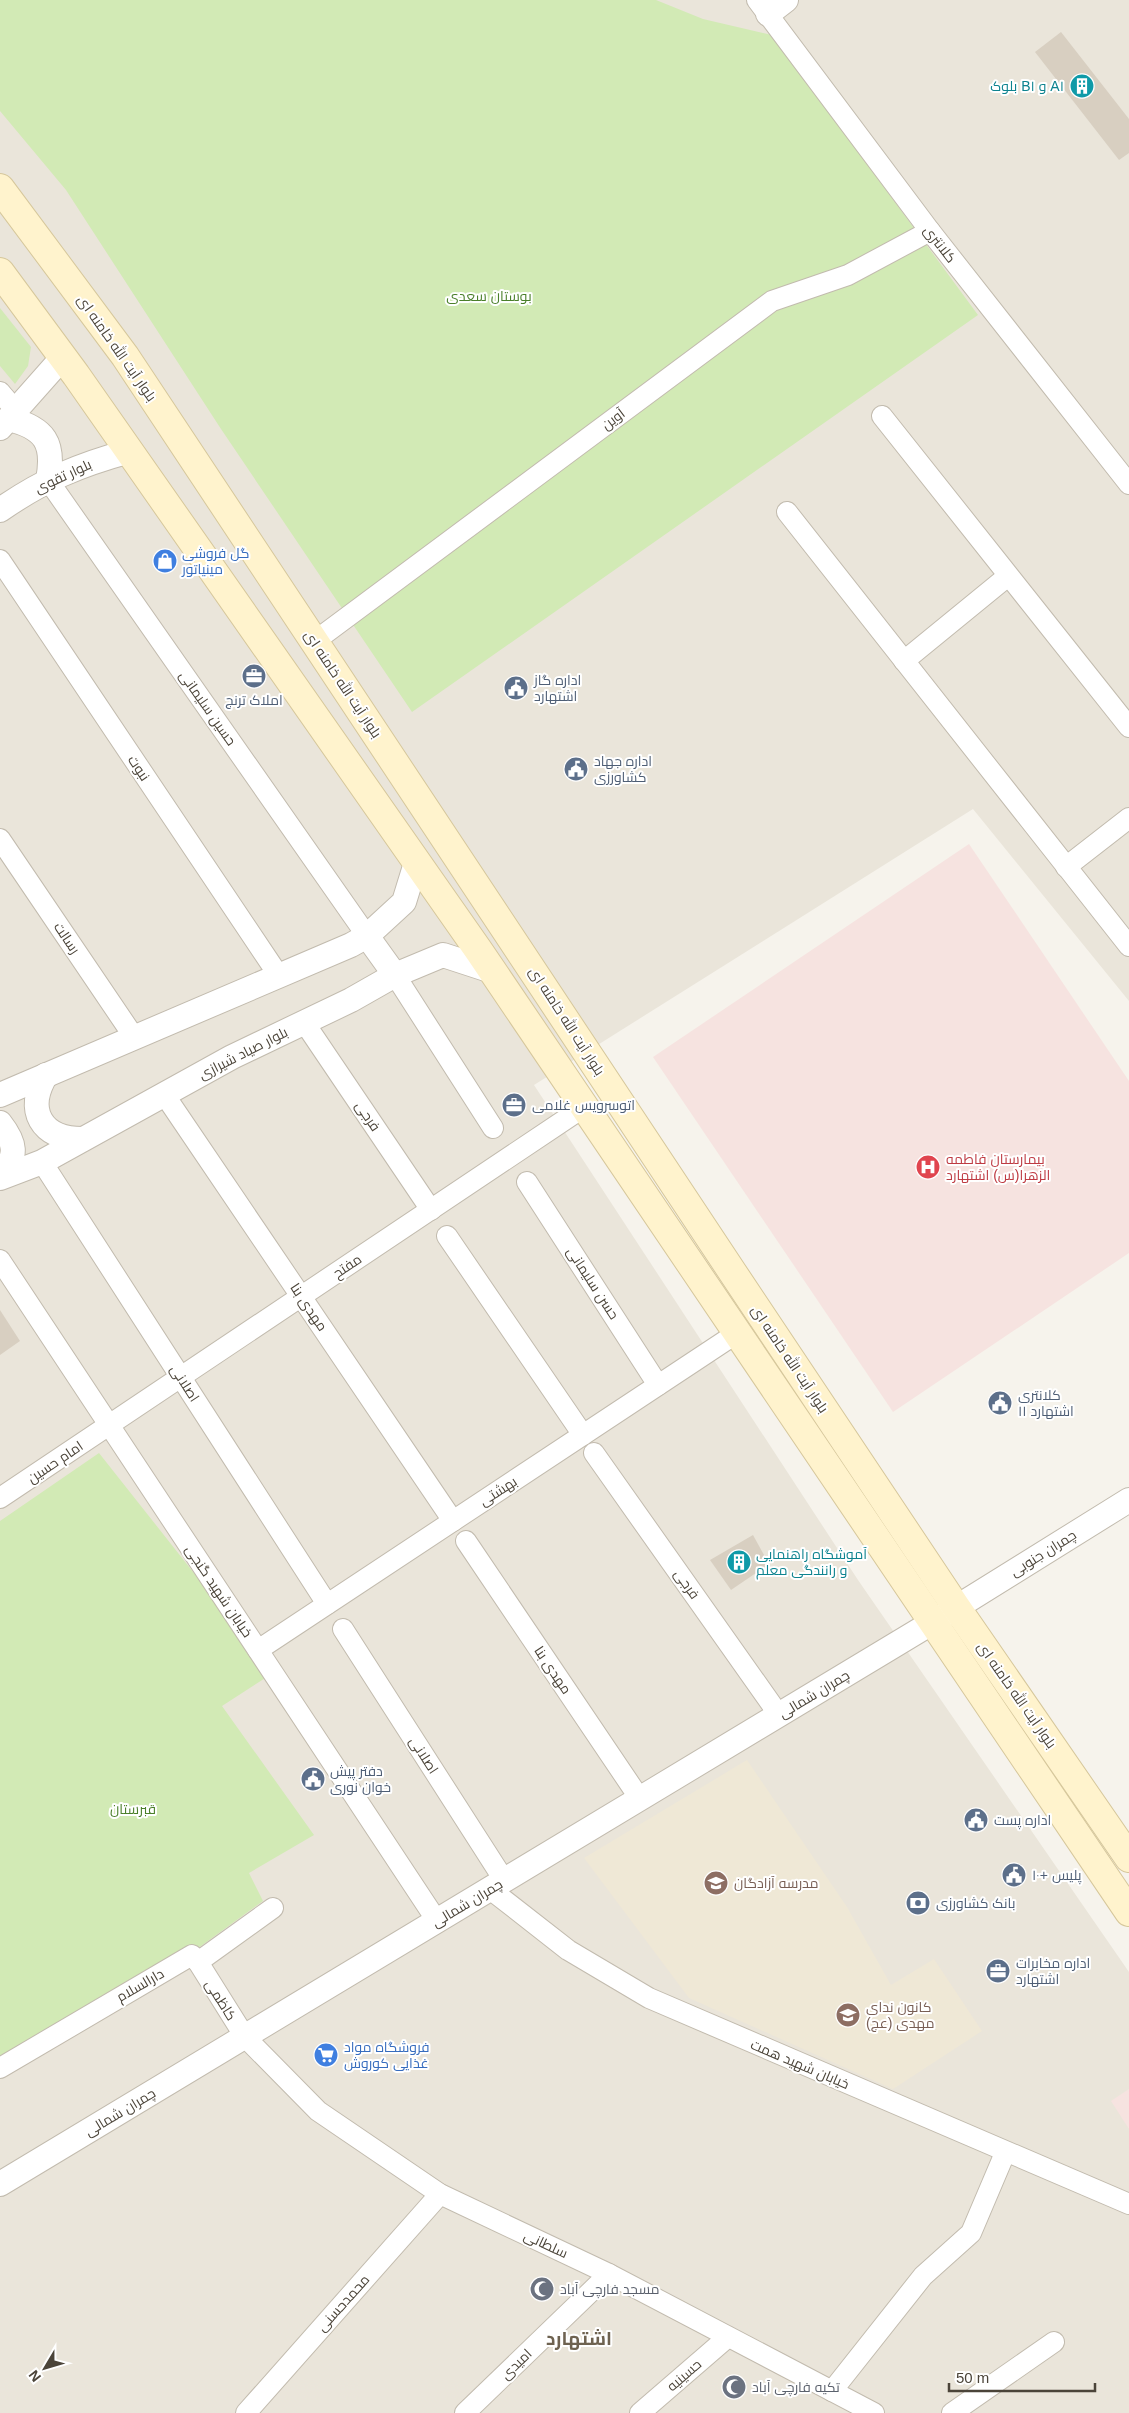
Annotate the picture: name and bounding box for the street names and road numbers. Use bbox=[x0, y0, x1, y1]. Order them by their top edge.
street label: کلانتری bbox=[921, 222, 959, 266]
street label: بلوار آیت الله خامنه ای bbox=[74, 291, 161, 404]
street label: آوین bbox=[598, 405, 628, 433]
street label: بلوار تقوی bbox=[32, 456, 94, 496]
street label: بلوار آیت الله خامنه ای bbox=[301, 627, 386, 741]
street label: حسین سلیمانی bbox=[176, 668, 240, 748]
street label: نبوت bbox=[125, 752, 153, 784]
street label: رسالت bbox=[51, 919, 83, 957]
street label: بلوار آیت الله خامنه ای bbox=[526, 963, 609, 1078]
street label: بلوار صیاد شیرازی bbox=[196, 1024, 290, 1082]
street label: فرجی bbox=[352, 1098, 384, 1134]
street label: حسن سلیمانی bbox=[564, 1244, 622, 1322]
street label: مفتح bbox=[330, 1251, 365, 1282]
street label: مهدی بنا bbox=[287, 1280, 331, 1334]
street label: بلوار آیت الله خامنه ای bbox=[748, 1302, 833, 1416]
street label: اصلانی bbox=[167, 1362, 203, 1404]
street label: امام حسین bbox=[24, 1438, 87, 1488]
street label: بهشتی bbox=[476, 1473, 520, 1509]
street label: چمران جنوبی bbox=[1007, 1526, 1080, 1581]
street label: خیابان شهید گنجی bbox=[182, 1542, 256, 1640]
street label: فرجی bbox=[671, 1566, 703, 1602]
street label: بلوار آیت الله خامنه ای bbox=[974, 1638, 1061, 1751]
street label: مهدی بنا bbox=[531, 1643, 575, 1697]
street label: چمران شمالی bbox=[776, 1667, 853, 1723]
street label: اصلانی bbox=[406, 1734, 442, 1776]
street label: چمران شمالی bbox=[429, 1876, 506, 1932]
street label: دارالسلام bbox=[113, 1965, 168, 2007]
street label: کاظمی bbox=[202, 1977, 240, 2023]
street label: خیابان شهید همت bbox=[748, 2036, 852, 2092]
street label: چمران شمالی bbox=[82, 2085, 159, 2141]
street label: سلطانی bbox=[521, 2227, 571, 2261]
street label: محمدحسنی bbox=[313, 2271, 373, 2335]
street label: امیدی bbox=[497, 2345, 535, 2383]
street label: حسینیه bbox=[664, 2356, 704, 2394]

